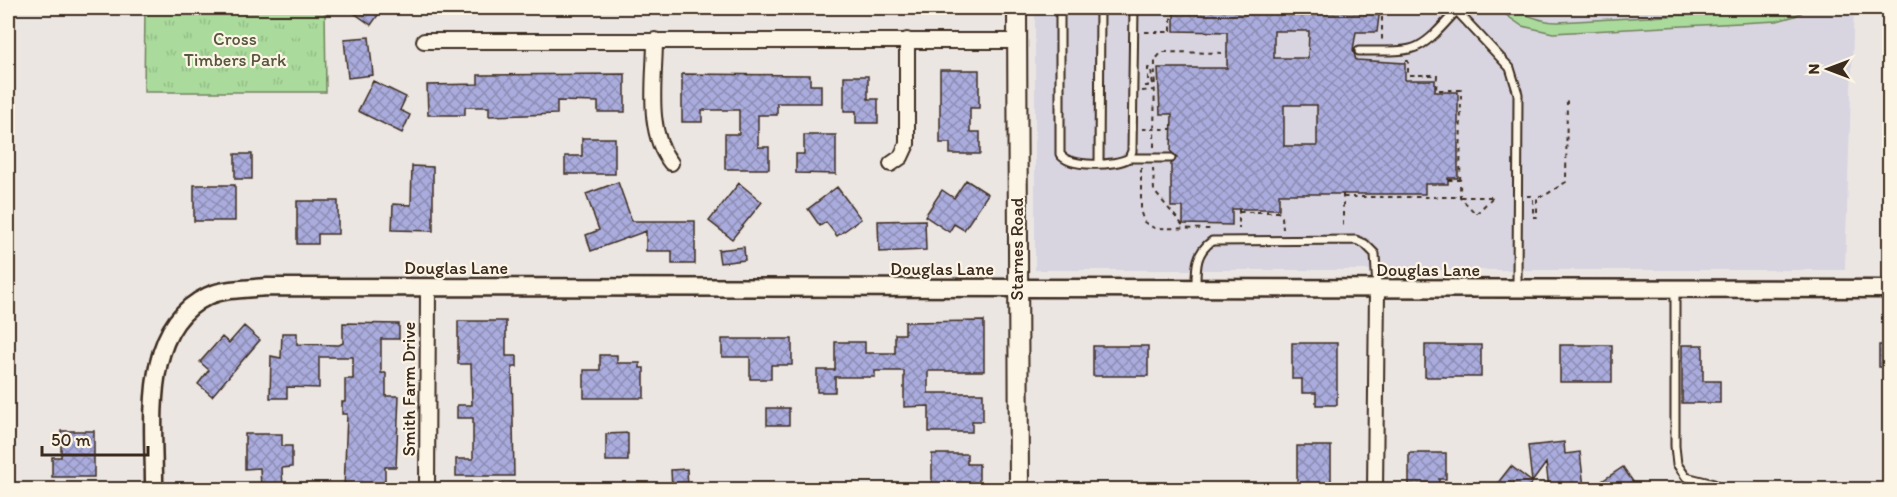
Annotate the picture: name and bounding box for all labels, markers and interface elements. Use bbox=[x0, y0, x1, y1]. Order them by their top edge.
park label: Cross Timbers Park bbox=[184, 28, 287, 71]
north arrow bbox=[1798, 39, 1858, 99]
text: N bbox=[1804, 64, 1823, 74]
street label: Starnes Road bbox=[1006, 197, 1028, 300]
street label: Douglas Lane bbox=[404, 257, 508, 279]
street label: Douglas Lane bbox=[890, 258, 994, 280]
street label: Douglas Lane bbox=[1376, 259, 1480, 281]
street label: Smith Farm Drive bbox=[398, 322, 420, 456]
scale bar bbox=[42, 419, 148, 457]
text: 50 m bbox=[51, 429, 91, 451]

